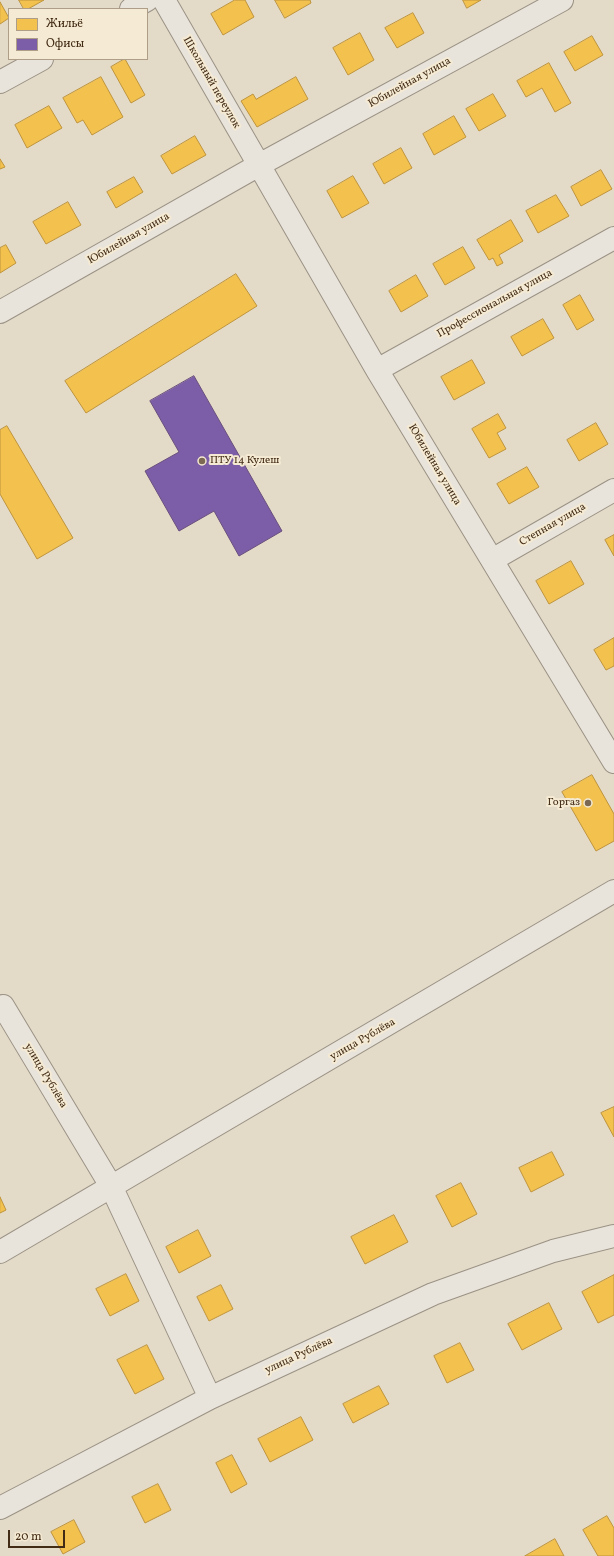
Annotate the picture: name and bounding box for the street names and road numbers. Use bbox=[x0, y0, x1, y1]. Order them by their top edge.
street label: Школьный переулок bbox=[179, 35, 243, 131]
street label: Юбилейная улица bbox=[366, 55, 454, 111]
street label: Юбилейная улица bbox=[86, 210, 172, 268]
street label: Профессиональная улица bbox=[435, 267, 555, 341]
street label: Юбилейная улица bbox=[405, 422, 463, 508]
street label: Степная улица bbox=[517, 501, 589, 549]
street label: улица Рублёва bbox=[328, 1016, 398, 1064]
street label: улица Рублёва bbox=[20, 1041, 70, 1111]
street label: улица Рублёва bbox=[263, 1335, 335, 1377]

